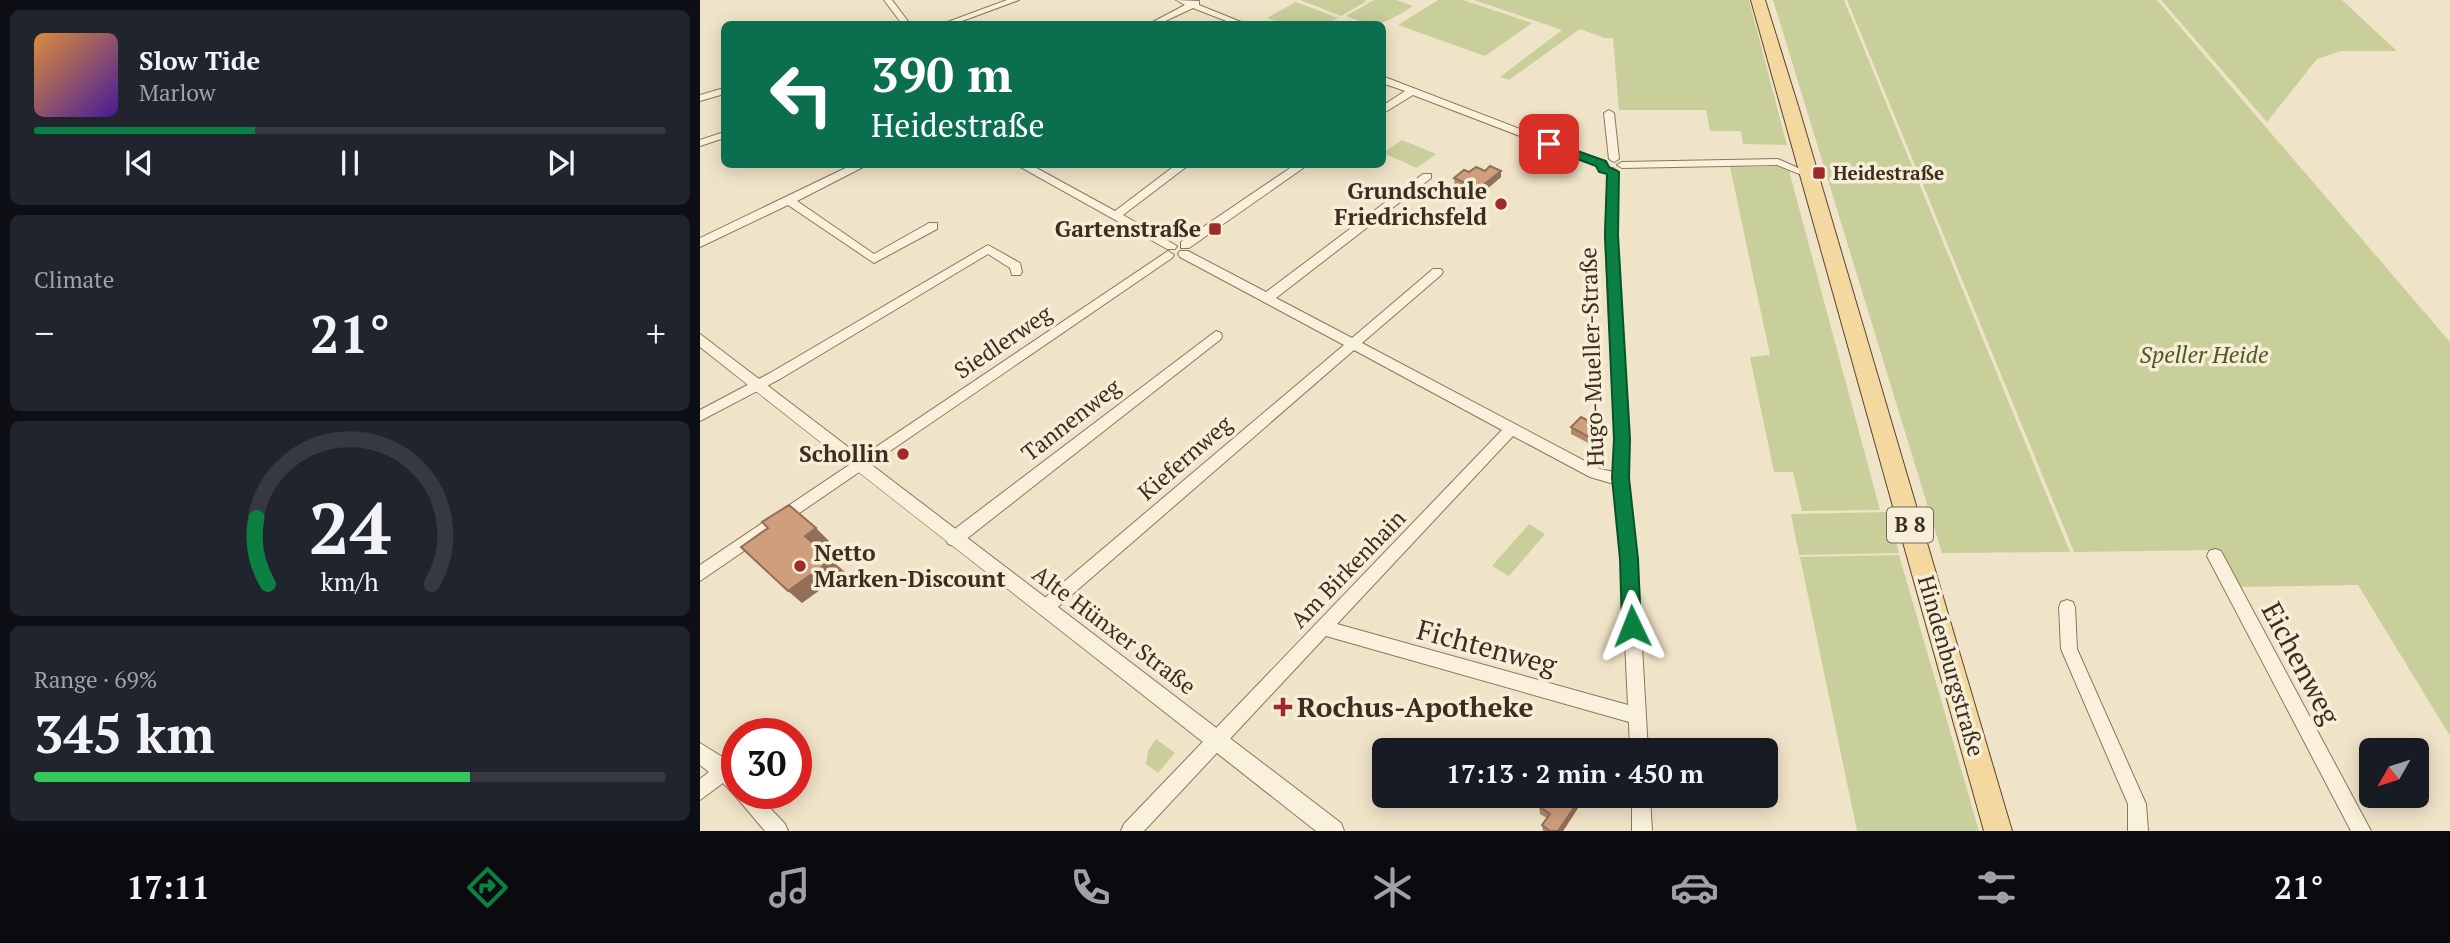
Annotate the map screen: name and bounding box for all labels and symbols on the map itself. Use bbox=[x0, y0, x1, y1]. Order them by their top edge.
pin bbox=[1519, 114, 1579, 174]
place label: Heidestraße bbox=[1833, 160, 1944, 185]
marker: Heidestraße bbox=[1811, 165, 1827, 181]
place label: Grundschule Friedrichsfeld bbox=[1334, 175, 1487, 232]
marker: Grundschule Friedrichsfeld bbox=[1493, 196, 1509, 212]
place label: Gartenstraße bbox=[1055, 213, 1201, 244]
marker: Gartenstraße bbox=[1207, 221, 1223, 237]
street label: Hugo-Mueller-Straße bbox=[1572, 247, 1611, 467]
street label: Siedlerweg bbox=[948, 297, 1058, 386]
park label: Speller Heide bbox=[2140, 339, 2268, 370]
street label: Tannenweg bbox=[1015, 371, 1127, 468]
street label: Kiefernweg bbox=[1131, 408, 1239, 507]
place label: Schollin bbox=[799, 438, 889, 469]
marker: Schollin bbox=[895, 446, 911, 462]
street label: Am Birkenhain bbox=[1283, 502, 1412, 635]
road number: B 8 bbox=[1887, 508, 1933, 542]
place label: Netto Marken-Discount bbox=[814, 537, 1006, 594]
marker: Netto Marken-Discount bbox=[792, 558, 808, 574]
street label: Alte Hünxer Straße bbox=[1026, 558, 1202, 701]
street label: Hindenburgstraße bbox=[1911, 572, 1992, 760]
position arrow bbox=[1595, 589, 1669, 663]
street label: Eichenweg bbox=[2254, 595, 2350, 732]
street label: Fichtenweg bbox=[1413, 610, 1562, 683]
place label: Rochus-Apotheke bbox=[1297, 688, 1534, 725]
marker: Rochus-Apotheke bbox=[1275, 699, 1291, 715]
speed limit sign: 30 bbox=[721, 718, 812, 809]
north arrow bbox=[2359, 738, 2429, 808]

